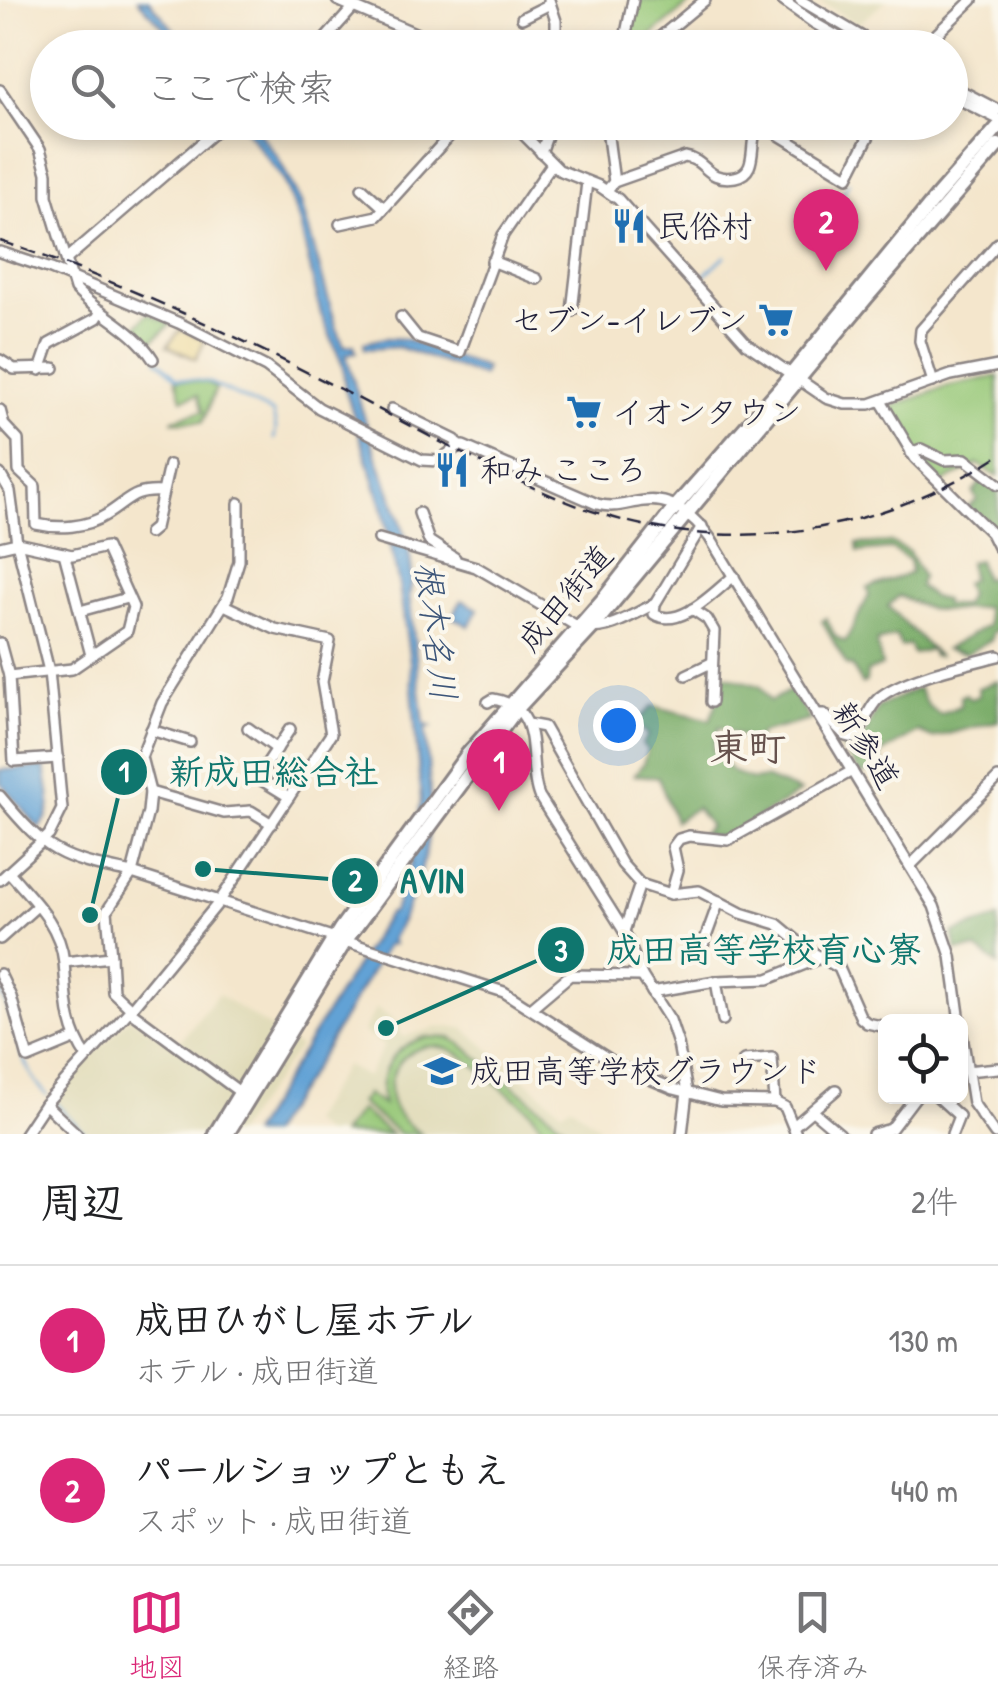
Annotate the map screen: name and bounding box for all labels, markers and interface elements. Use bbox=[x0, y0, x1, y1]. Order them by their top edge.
search box bbox=[30, 30, 968, 140]
icon: search bbox=[65, 58, 120, 113]
text: ここで検索 bbox=[145, 61, 335, 113]
pin: 2 bbox=[794, 188, 858, 271]
place label: 民俗村 bbox=[657, 204, 753, 247]
restaurant icon: 民俗村 bbox=[610, 207, 648, 245]
place label: セブン-イレブン bbox=[511, 298, 748, 341]
supermarket icon: セブン-イレブン bbox=[757, 301, 795, 339]
place label: イオンタウン bbox=[612, 390, 801, 433]
supermarket icon: イオンタウン bbox=[565, 393, 603, 431]
place label: 和み こころ bbox=[480, 448, 647, 491]
restaurant icon: 和み こころ bbox=[433, 451, 471, 489]
street label: 成田街道 bbox=[507, 535, 622, 661]
water label: 根木名川 bbox=[405, 559, 468, 703]
street label: 新参道 bbox=[823, 693, 910, 797]
your location bbox=[593, 700, 644, 751]
district label: 東町 bbox=[710, 721, 786, 773]
pin: 1 bbox=[466, 728, 532, 811]
callout: 新成田総合社 bbox=[99, 739, 399, 804]
text: 新成田総合社 bbox=[169, 748, 379, 795]
text: 1 bbox=[119, 751, 130, 791]
callout: AVIN bbox=[330, 848, 483, 913]
text: AVIN bbox=[400, 857, 464, 904]
text: 2 bbox=[348, 860, 363, 900]
callout: 成田高等学校育心寮 bbox=[536, 918, 941, 983]
text: 成田高等学校育心寮 bbox=[606, 926, 922, 973]
text: 3 bbox=[554, 930, 568, 970]
map controls bbox=[878, 1014, 968, 1104]
button: locate bbox=[878, 1014, 968, 1104]
place label: 成田高等学校グラウンド bbox=[470, 1049, 822, 1092]
school or university icon: 成田高等学校グラウンド bbox=[423, 1052, 461, 1090]
text: 周辺 bbox=[40, 1173, 124, 1230]
text: 2件 bbox=[911, 1180, 958, 1223]
text: 成田ひがし屋ホテル bbox=[135, 1293, 475, 1345]
text: 1 bbox=[67, 1319, 78, 1362]
text: 130 m bbox=[889, 1319, 958, 1362]
text: ホテル · 成田街道 bbox=[135, 1349, 379, 1392]
text: パールショップともえ bbox=[135, 1443, 510, 1495]
text: 2 bbox=[65, 1469, 80, 1512]
text: 440 m bbox=[891, 1469, 958, 1512]
text: スポット · 成田街道 bbox=[135, 1499, 412, 1542]
tab: 地図 bbox=[129, 1585, 185, 1686]
tab: 経路 bbox=[443, 1585, 499, 1686]
tab: 保存済み bbox=[757, 1585, 869, 1686]

